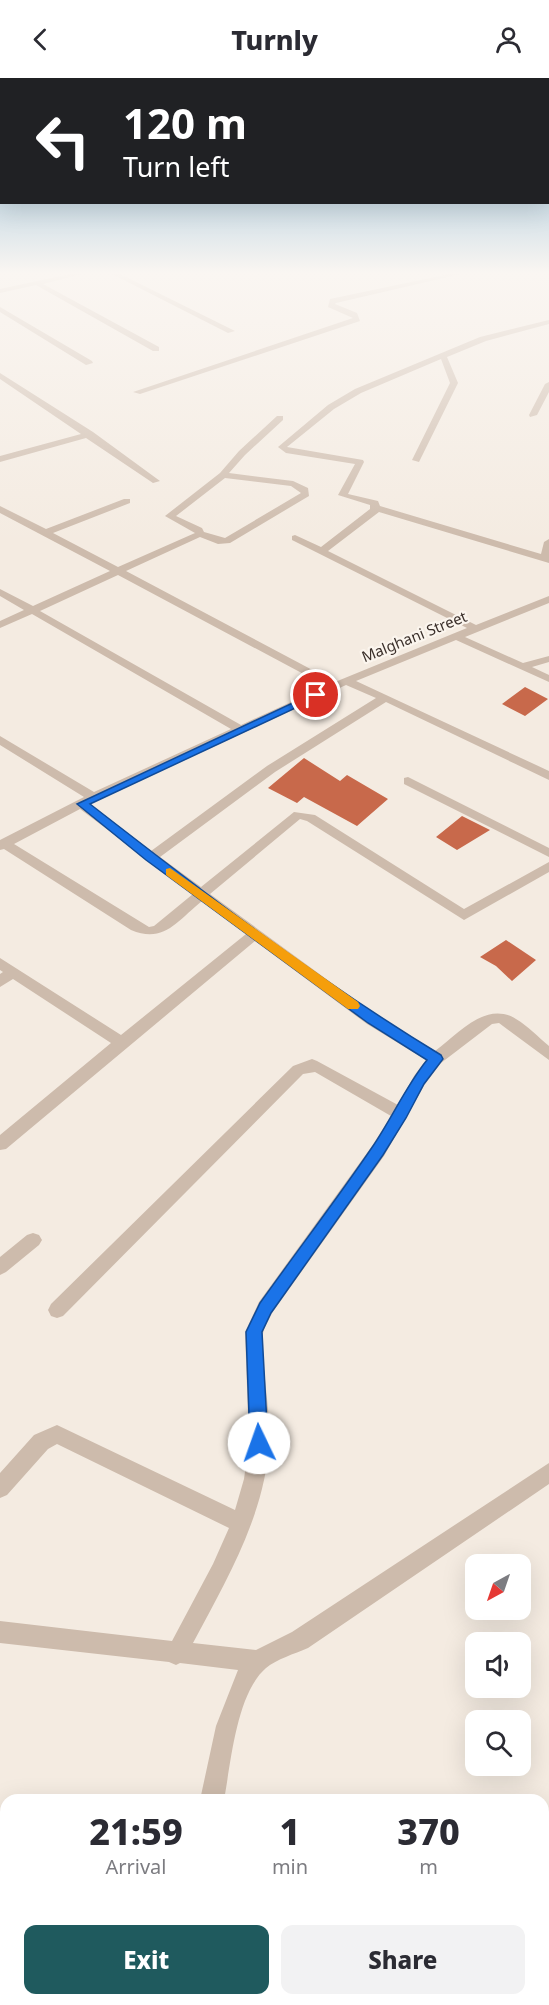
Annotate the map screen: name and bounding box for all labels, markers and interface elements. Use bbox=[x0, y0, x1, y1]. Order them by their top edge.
text: Turnly bbox=[231, 21, 318, 58]
icon: back bbox=[24, 23, 57, 56]
icon: person bbox=[492, 23, 525, 56]
text: 120 m bbox=[123, 94, 247, 151]
icon: left bbox=[24, 102, 102, 180]
text: Turn left bbox=[123, 148, 229, 185]
street label: Malghani Street bbox=[358, 606, 470, 666]
pin bbox=[290, 669, 341, 720]
icon: arrive bbox=[299, 678, 332, 711]
position arrow bbox=[227, 1411, 291, 1475]
north arrow bbox=[465, 1554, 531, 1620]
map controls bbox=[465, 1554, 531, 1776]
button: sound bbox=[465, 1632, 531, 1698]
button: search bbox=[465, 1710, 531, 1776]
text: 21:59 bbox=[89, 1807, 183, 1856]
text: 1 bbox=[280, 1807, 300, 1856]
text: 370 bbox=[397, 1807, 460, 1856]
text: Arrival bbox=[105, 1853, 166, 1880]
text: min bbox=[272, 1853, 308, 1880]
text: m bbox=[419, 1853, 438, 1880]
button: Exit bbox=[24, 1925, 269, 1994]
button: Share bbox=[281, 1925, 525, 1994]

